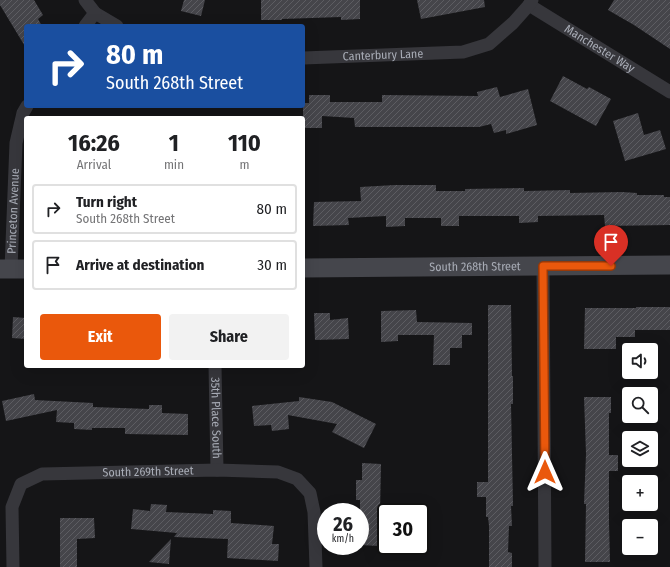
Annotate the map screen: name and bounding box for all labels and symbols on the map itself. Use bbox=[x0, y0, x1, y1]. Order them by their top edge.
street label: Manchester Way bbox=[562, 22, 638, 76]
street label: Canterbury Lane bbox=[342, 46, 424, 64]
street label: Princeton Avenue bbox=[5, 168, 22, 254]
pin bbox=[594, 225, 628, 266]
street label: South 268th Street bbox=[429, 259, 521, 274]
street label: 35th Place South bbox=[208, 377, 224, 459]
position arrow bbox=[524, 451, 566, 493]
street label: South 269th Street bbox=[102, 464, 194, 480]
speed limit sign: 30 bbox=[377, 503, 429, 555]

